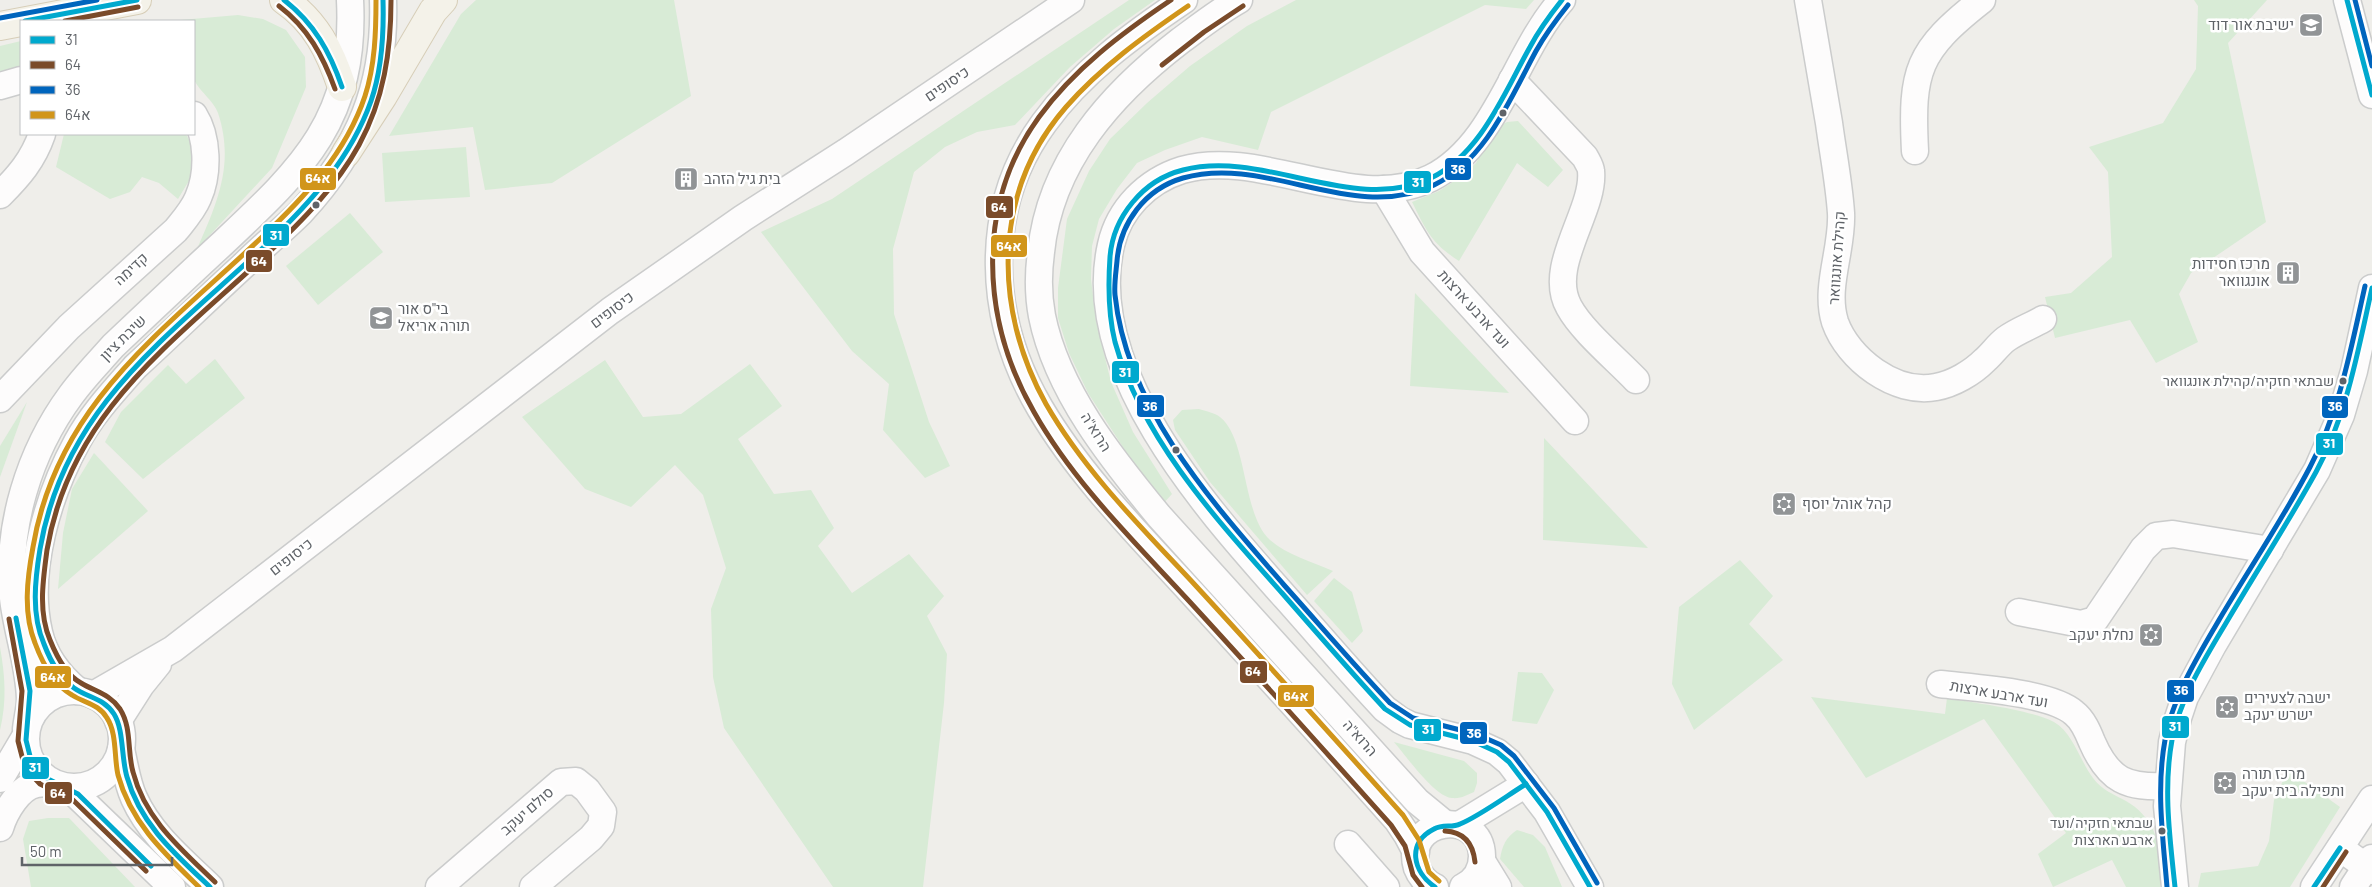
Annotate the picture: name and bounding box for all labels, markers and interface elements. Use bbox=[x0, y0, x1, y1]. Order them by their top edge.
school or university icon: ישיבת אור דוד bbox=[2298, 12, 2324, 38]
place label: ישיבת אור דוד bbox=[2208, 15, 2294, 33]
legend bbox=[20, 20, 195, 135]
text: 31 bbox=[65, 30, 78, 48]
text: 64 bbox=[65, 55, 81, 73]
street label: כיסופים bbox=[921, 62, 972, 105]
text: 36 bbox=[65, 80, 80, 98]
text: 64א bbox=[65, 105, 91, 123]
unlabelled marker bbox=[1498, 108, 1508, 118]
line badge: 36 bbox=[1444, 157, 1472, 181]
text: 36 bbox=[1450, 160, 1466, 177]
building icon: בית גיל הזהב bbox=[673, 166, 699, 192]
line badge: 64א bbox=[299, 167, 337, 191]
text: 64א bbox=[305, 169, 331, 186]
place label: בית גיל הזהב bbox=[704, 169, 781, 187]
line badge: 31 bbox=[1403, 170, 1432, 194]
text: 31 bbox=[1412, 173, 1424, 190]
line badge: 64 bbox=[985, 195, 1014, 219]
text: 64 bbox=[991, 198, 1007, 215]
unlabelled marker bbox=[311, 200, 321, 210]
street label: קהילת אונגוואר bbox=[1824, 210, 1848, 305]
line badge: 31 bbox=[262, 223, 290, 247]
text: 31 bbox=[270, 226, 282, 243]
line badge: 64א bbox=[990, 234, 1028, 258]
text: 64א bbox=[996, 237, 1022, 254]
street label: קדימה bbox=[110, 248, 151, 288]
line badge: 64 bbox=[245, 249, 273, 273]
text: 64 bbox=[251, 252, 267, 269]
place label: מרכז חסידות אונגוואר bbox=[2192, 254, 2270, 289]
building icon: מרכז חסידות אונגוואר bbox=[2275, 260, 2301, 286]
street label: ועד ארבע ארצות bbox=[1435, 265, 1515, 351]
street label: כיסופים bbox=[586, 287, 637, 331]
place label: בי"ס אור תורה אריאל bbox=[398, 299, 470, 334]
school or university icon: בי"ס אור תורה אריאל bbox=[368, 305, 394, 331]
street label: שיבת ציון bbox=[95, 310, 149, 364]
line badge: 31 bbox=[1111, 360, 1140, 384]
text: 31 bbox=[1119, 363, 1131, 380]
place label: שבתאי חזקיה/קהילת אונגוואר bbox=[2163, 372, 2334, 389]
marker: שבתאי חזקיה/קהילת אונגוואר bbox=[2338, 376, 2348, 386]
line badge: 36 bbox=[1136, 394, 1165, 418]
line badge: 36 bbox=[2321, 395, 2349, 419]
text: 36 bbox=[1142, 397, 1158, 414]
text: 36 bbox=[2327, 397, 2343, 414]
street label: הרוא"ה bbox=[1078, 408, 1116, 454]
line badge: 31 bbox=[2315, 432, 2344, 456]
text: 31 bbox=[2323, 434, 2335, 451]
unlabelled marker bbox=[1171, 445, 1181, 455]
synagogue icon: קהל אוהל יוסף bbox=[1771, 491, 1797, 517]
place label: קהל אוהל יוסף bbox=[1802, 494, 1892, 512]
street label: כיסופים bbox=[265, 534, 316, 579]
synagogue icon: נחלת יעקב bbox=[2138, 622, 2164, 648]
place label: נחלת יעקב bbox=[2069, 625, 2134, 643]
line badge: 64 bbox=[1239, 660, 1268, 684]
text: 64 bbox=[1245, 662, 1261, 679]
line badge: 64א bbox=[34, 665, 72, 689]
text: 64א bbox=[40, 668, 66, 685]
street label: ועד ארבע ארצות bbox=[1949, 676, 2050, 711]
line badge: 36 bbox=[2166, 679, 2195, 703]
text: 36 bbox=[2173, 681, 2189, 698]
line badge: 64א bbox=[1277, 684, 1315, 708]
text: 64א bbox=[1283, 687, 1309, 704]
place label: ישבה לצעירים ישרש יעקב bbox=[2244, 688, 2331, 723]
synagogue icon: ישבה לצעירים ישרש יעקב bbox=[2214, 694, 2240, 720]
street label: הרוא"ה bbox=[1340, 715, 1382, 759]
line badge: 31 bbox=[2161, 715, 2190, 739]
text: 31 bbox=[2169, 717, 2181, 734]
line badge: 31 bbox=[1413, 718, 1442, 742]
text: 31 bbox=[1422, 720, 1434, 737]
line badge: 36 bbox=[1459, 721, 1488, 745]
text: 36 bbox=[1466, 724, 1482, 741]
line badge: 31 bbox=[21, 756, 50, 780]
text: 31 bbox=[29, 758, 41, 775]
place label: מרכז תורה ותפילה בית יעקב bbox=[2242, 764, 2344, 799]
synagogue icon: מרכז תורה ותפילה בית יעקב bbox=[2212, 770, 2238, 796]
line badge: 64 bbox=[44, 781, 73, 805]
street label: סולם יעקב bbox=[496, 782, 557, 838]
text: 64 bbox=[50, 784, 66, 801]
place label: שבתאי חזקיה/ועד ארבע הארצות bbox=[2050, 814, 2153, 848]
marker: שבתאי חזקיה/ועד ארבע הארצות bbox=[2157, 826, 2167, 836]
scale bar bbox=[22, 834, 172, 866]
text: 50 m bbox=[30, 842, 62, 860]

